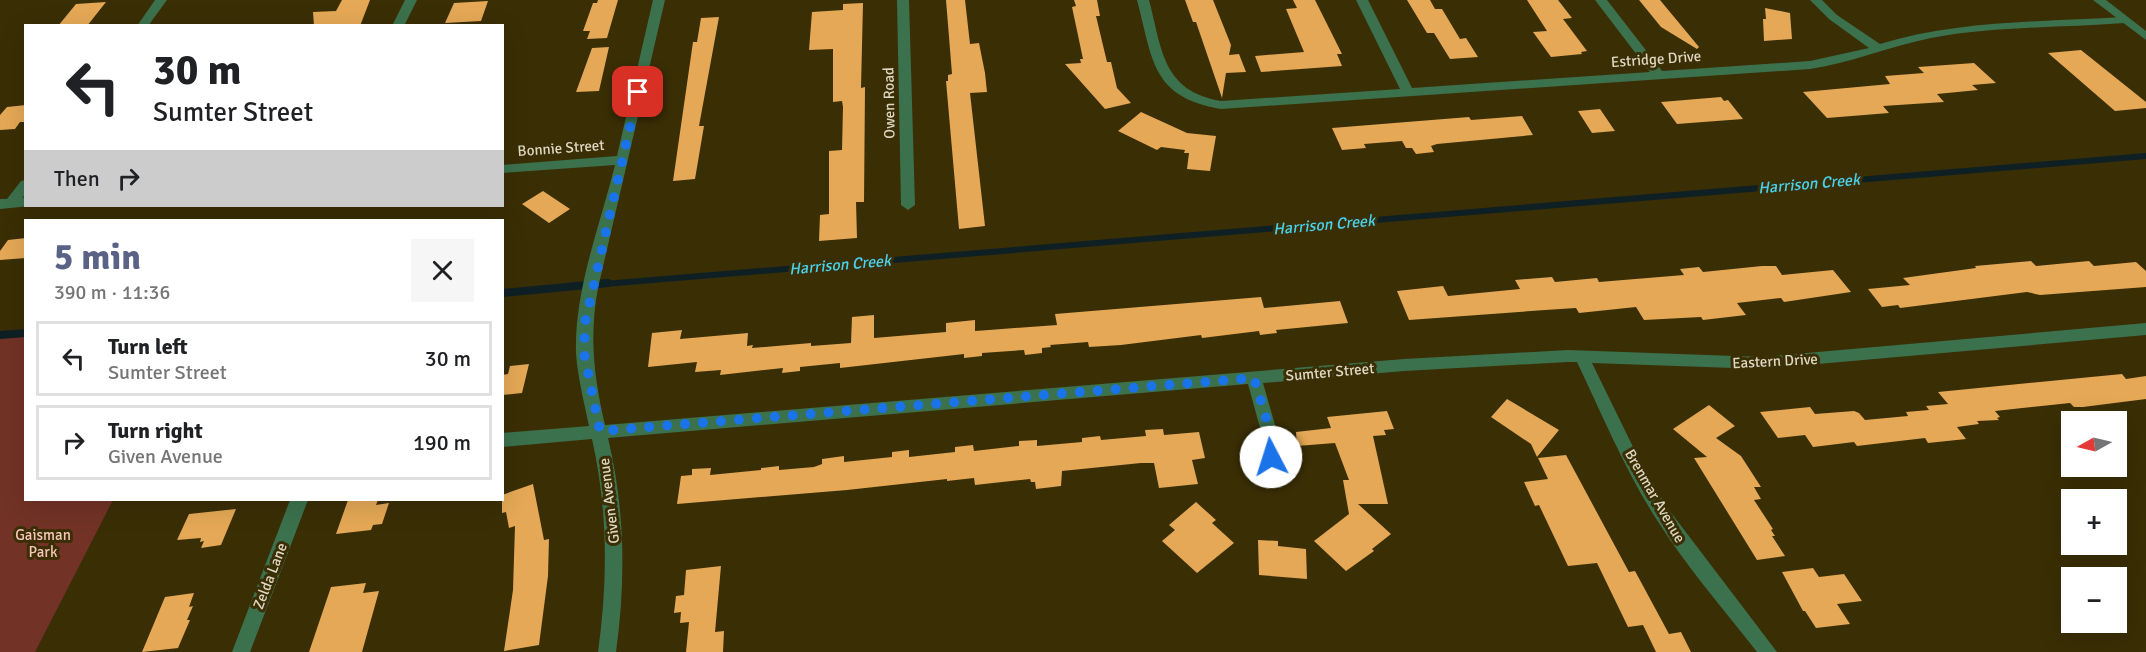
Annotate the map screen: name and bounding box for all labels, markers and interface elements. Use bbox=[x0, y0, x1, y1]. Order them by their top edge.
text: 30 m bbox=[153, 45, 242, 96]
street label: Estridge Drive bbox=[1610, 47, 1702, 71]
icon: left bbox=[54, 48, 132, 126]
pin bbox=[612, 66, 663, 117]
street label: Owen Road bbox=[879, 67, 899, 139]
icon: arrive bbox=[621, 75, 654, 108]
text: Sumter Street bbox=[153, 96, 313, 129]
street label: Bonnie Street bbox=[517, 136, 605, 160]
icon: right bbox=[112, 162, 145, 195]
text: Then bbox=[54, 165, 100, 192]
water label: Harrison Creek bbox=[1757, 169, 1863, 198]
water label: Harrison Creek bbox=[1272, 210, 1378, 239]
text: 5 min bbox=[54, 235, 141, 280]
button: close bbox=[411, 239, 474, 302]
water label: Harrison Creek bbox=[788, 250, 894, 279]
text: 390 m · 11:36 bbox=[54, 280, 170, 305]
text: Turn left bbox=[108, 333, 188, 360]
icon: left bbox=[57, 342, 90, 375]
text: 30 m bbox=[425, 345, 471, 372]
street label: Eastern Drive bbox=[1732, 350, 1818, 372]
street label: Sumter Street bbox=[1285, 359, 1375, 385]
text: Sumter Street bbox=[108, 360, 227, 385]
north arrow bbox=[2061, 411, 2127, 477]
map controls bbox=[2061, 411, 2127, 633]
text: Turn right bbox=[108, 417, 203, 444]
position arrow bbox=[1239, 425, 1303, 489]
icon: right bbox=[57, 426, 90, 459]
text: 190 m bbox=[413, 429, 471, 456]
text: Given Avenue bbox=[108, 444, 223, 469]
street label: Brenmar Avenue bbox=[1621, 446, 1689, 546]
street label: Given Avenue bbox=[595, 457, 623, 545]
button: + bbox=[2061, 489, 2127, 555]
park label: Gaisman Park bbox=[15, 526, 71, 561]
street label: Zelda Lane bbox=[249, 540, 291, 612]
button: − bbox=[2061, 567, 2127, 633]

